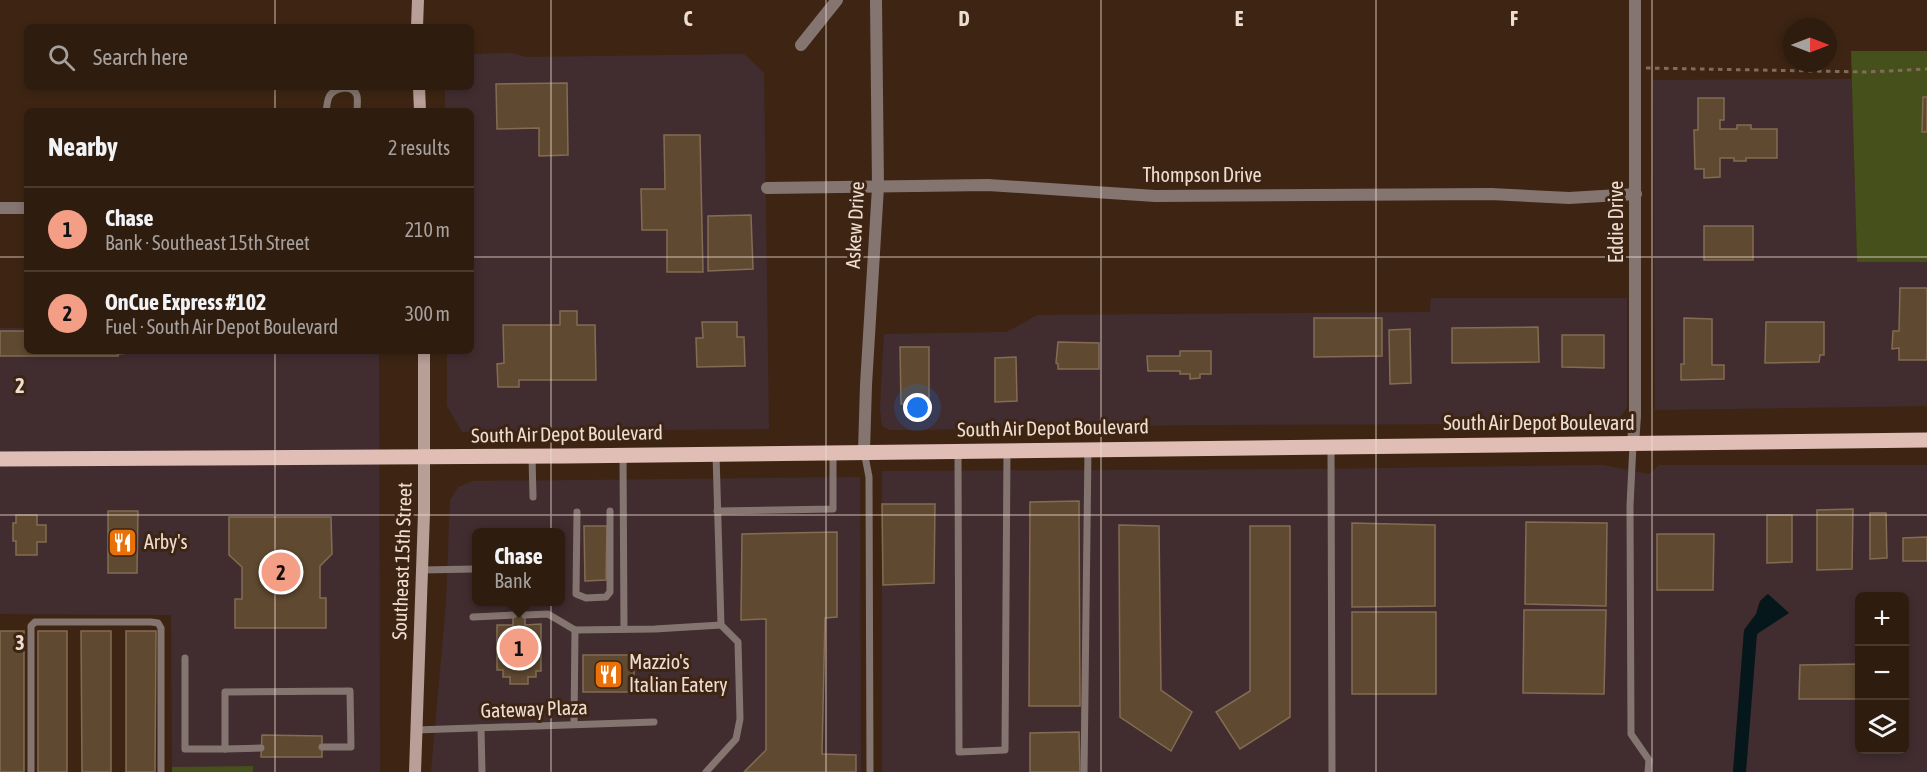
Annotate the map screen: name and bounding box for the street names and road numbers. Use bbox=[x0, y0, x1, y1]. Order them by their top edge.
street label: Thompson Drive bbox=[1142, 163, 1262, 186]
street label: Askew Drive bbox=[841, 181, 868, 269]
street label: Eddie Drive bbox=[1604, 181, 1627, 263]
street label: South Air Depot Boulevard bbox=[1443, 411, 1635, 434]
street label: South Air Depot Boulevard bbox=[957, 414, 1149, 441]
street label: South Air Depot Boulevard bbox=[471, 420, 663, 447]
street label: Southeast 15th Street bbox=[387, 482, 416, 640]
street label: Gateway Plaza bbox=[480, 695, 588, 722]

